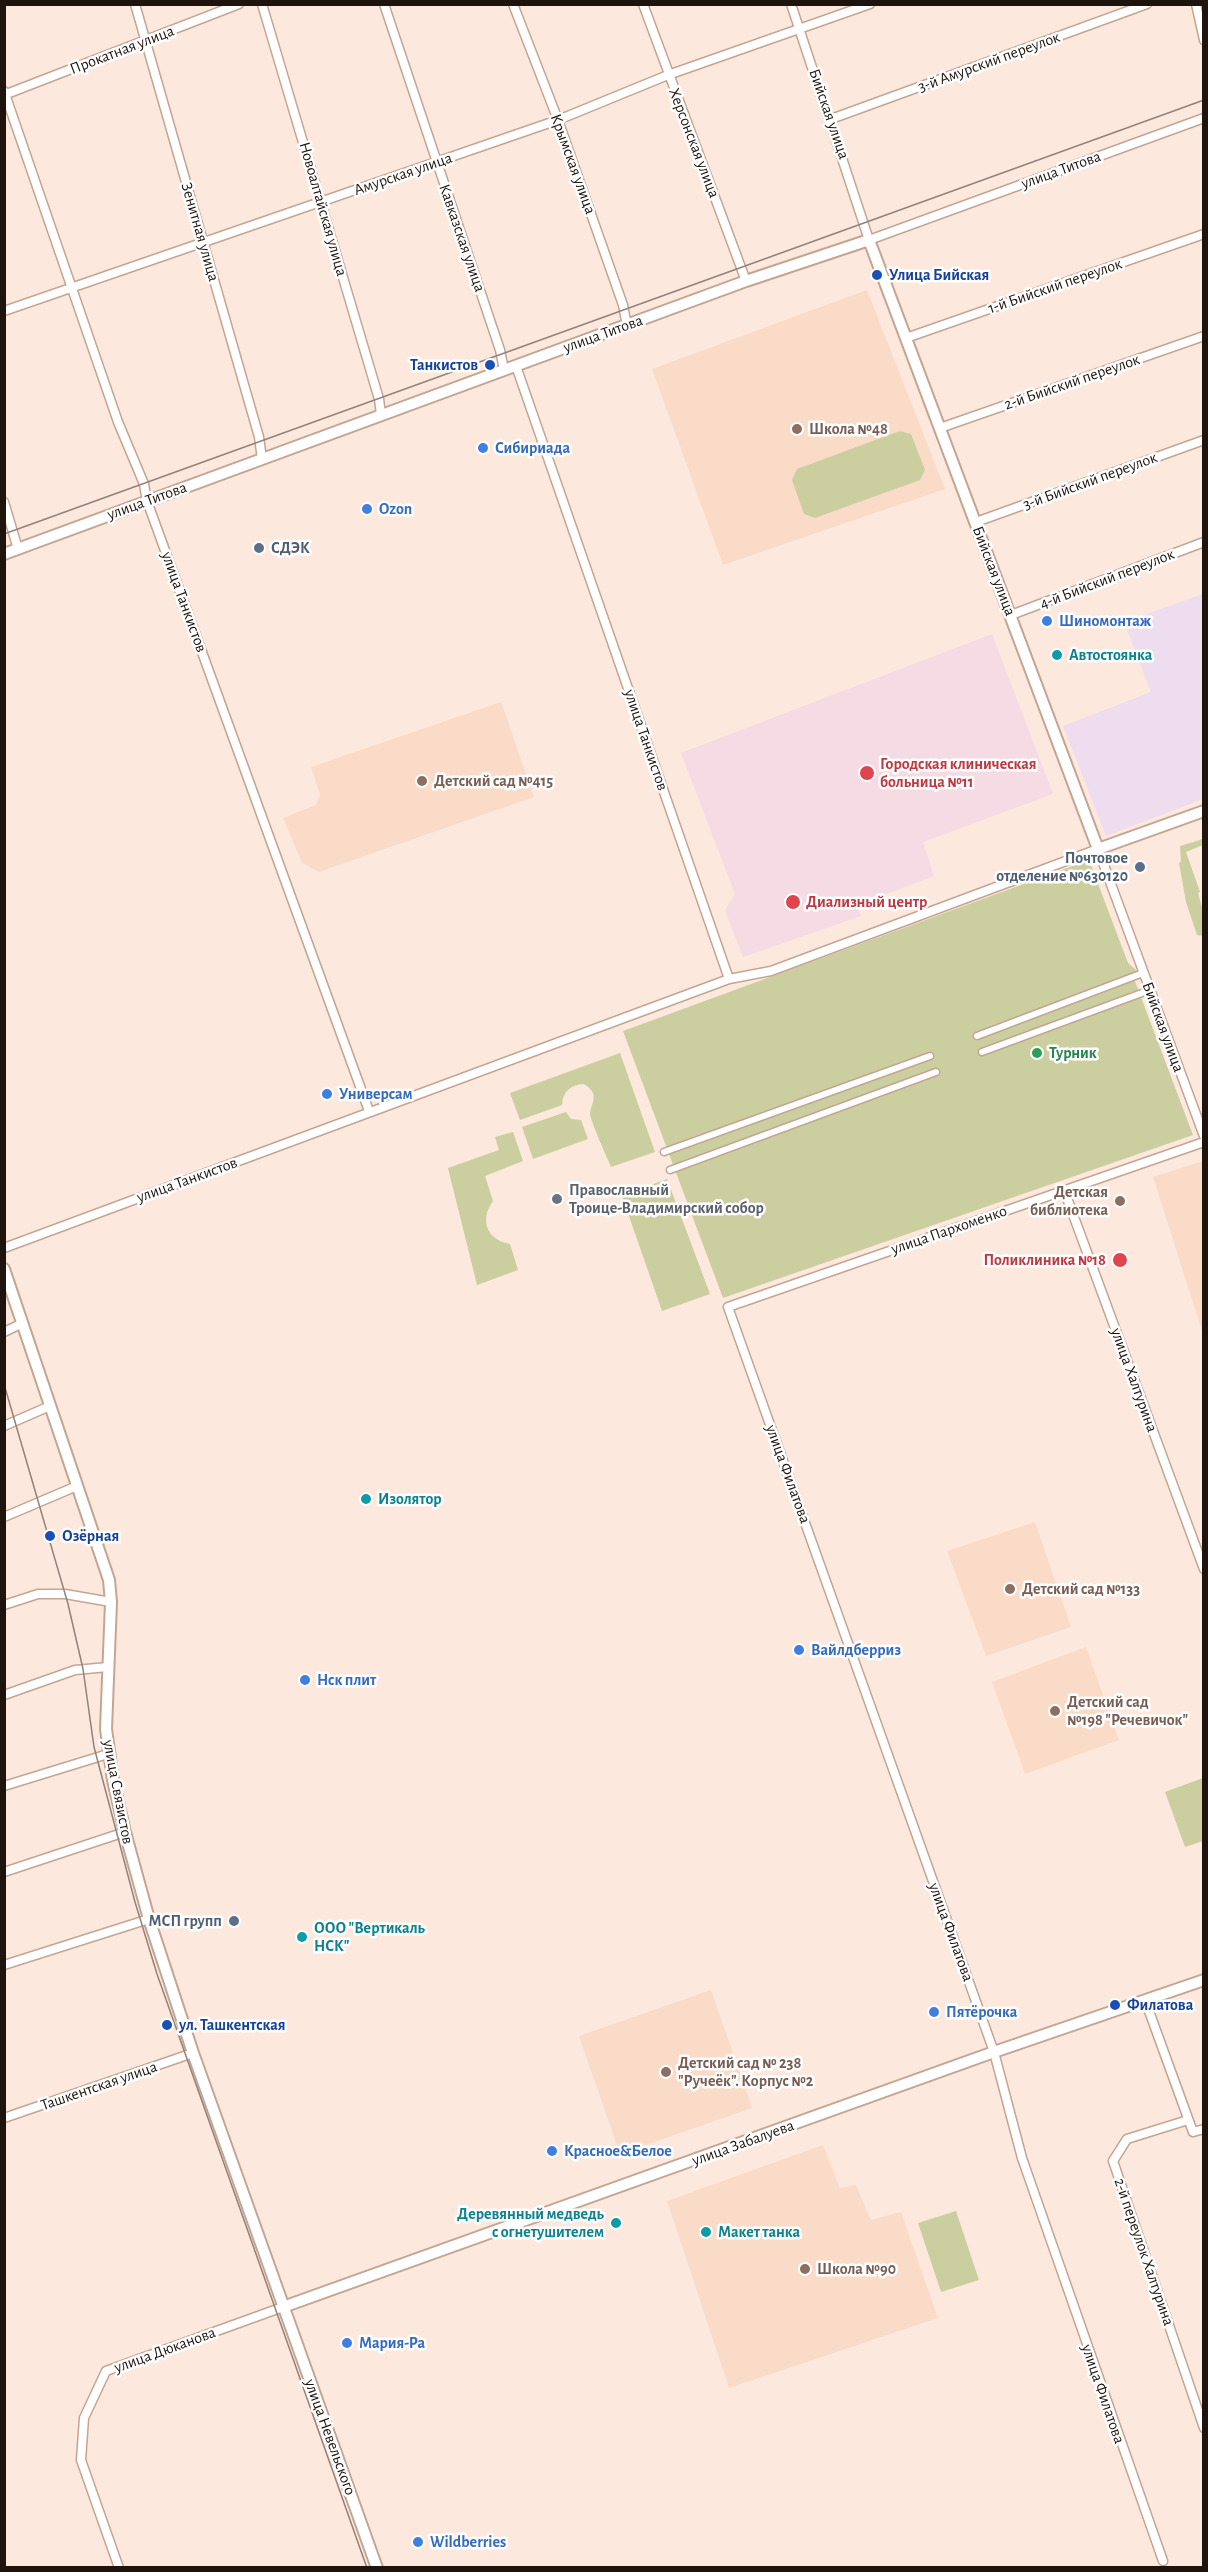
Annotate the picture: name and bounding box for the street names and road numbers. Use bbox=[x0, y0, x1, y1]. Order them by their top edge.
street label: Прокатная улица bbox=[67, 21, 177, 79]
street label: 3-й Амурский переулок bbox=[915, 27, 1063, 97]
street label: Бийская улица bbox=[805, 66, 853, 162]
street label: Херсонская улица bbox=[664, 85, 724, 201]
street label: Крымская улица bbox=[546, 111, 600, 217]
street label: Новоалтайская улица bbox=[295, 140, 351, 278]
street label: улица Титова bbox=[1019, 147, 1103, 193]
street label: Амурская улица bbox=[351, 148, 455, 200]
street label: Зенитная улица bbox=[177, 180, 223, 284]
street label: Кавказская улица bbox=[435, 181, 489, 295]
street label: 1-й Бийский переулок bbox=[985, 254, 1125, 318]
street label: улица Титова bbox=[561, 311, 645, 357]
street label: 2-й Бийский переулок bbox=[1002, 350, 1142, 414]
street label: 3-й Бийский переулок bbox=[1020, 448, 1160, 514]
street label: улица Титова bbox=[105, 478, 189, 524]
street label: Бийская улица bbox=[968, 523, 1020, 619]
street label: 4-й Бийский переулок bbox=[1037, 544, 1177, 614]
street label: улица Танкистов bbox=[157, 549, 211, 655]
street label: улица Танкистов bbox=[620, 687, 672, 793]
street label: Бийская улица bbox=[1138, 979, 1188, 1075]
street label: улица Танкистов bbox=[134, 1153, 240, 1207]
street label: улица Пархоменко bbox=[889, 1201, 1009, 1259]
street label: улица Халтурина bbox=[1106, 1325, 1162, 1435]
street label: улица Филатова bbox=[761, 1422, 815, 1526]
street label: улица Связистов bbox=[98, 1738, 138, 1846]
street label: улица Филатова bbox=[924, 1880, 978, 1984]
street label: Ташкентская улица bbox=[38, 2057, 160, 2115]
street label: улица Забалуева bbox=[689, 2116, 797, 2170]
street label: 2-й переулок Халтурина bbox=[1110, 2176, 1178, 2328]
street label: улица Дюканова bbox=[112, 2323, 218, 2377]
street label: улица Филатова bbox=[1077, 2342, 1129, 2446]
street label: улица Невельского bbox=[300, 2376, 360, 2498]

